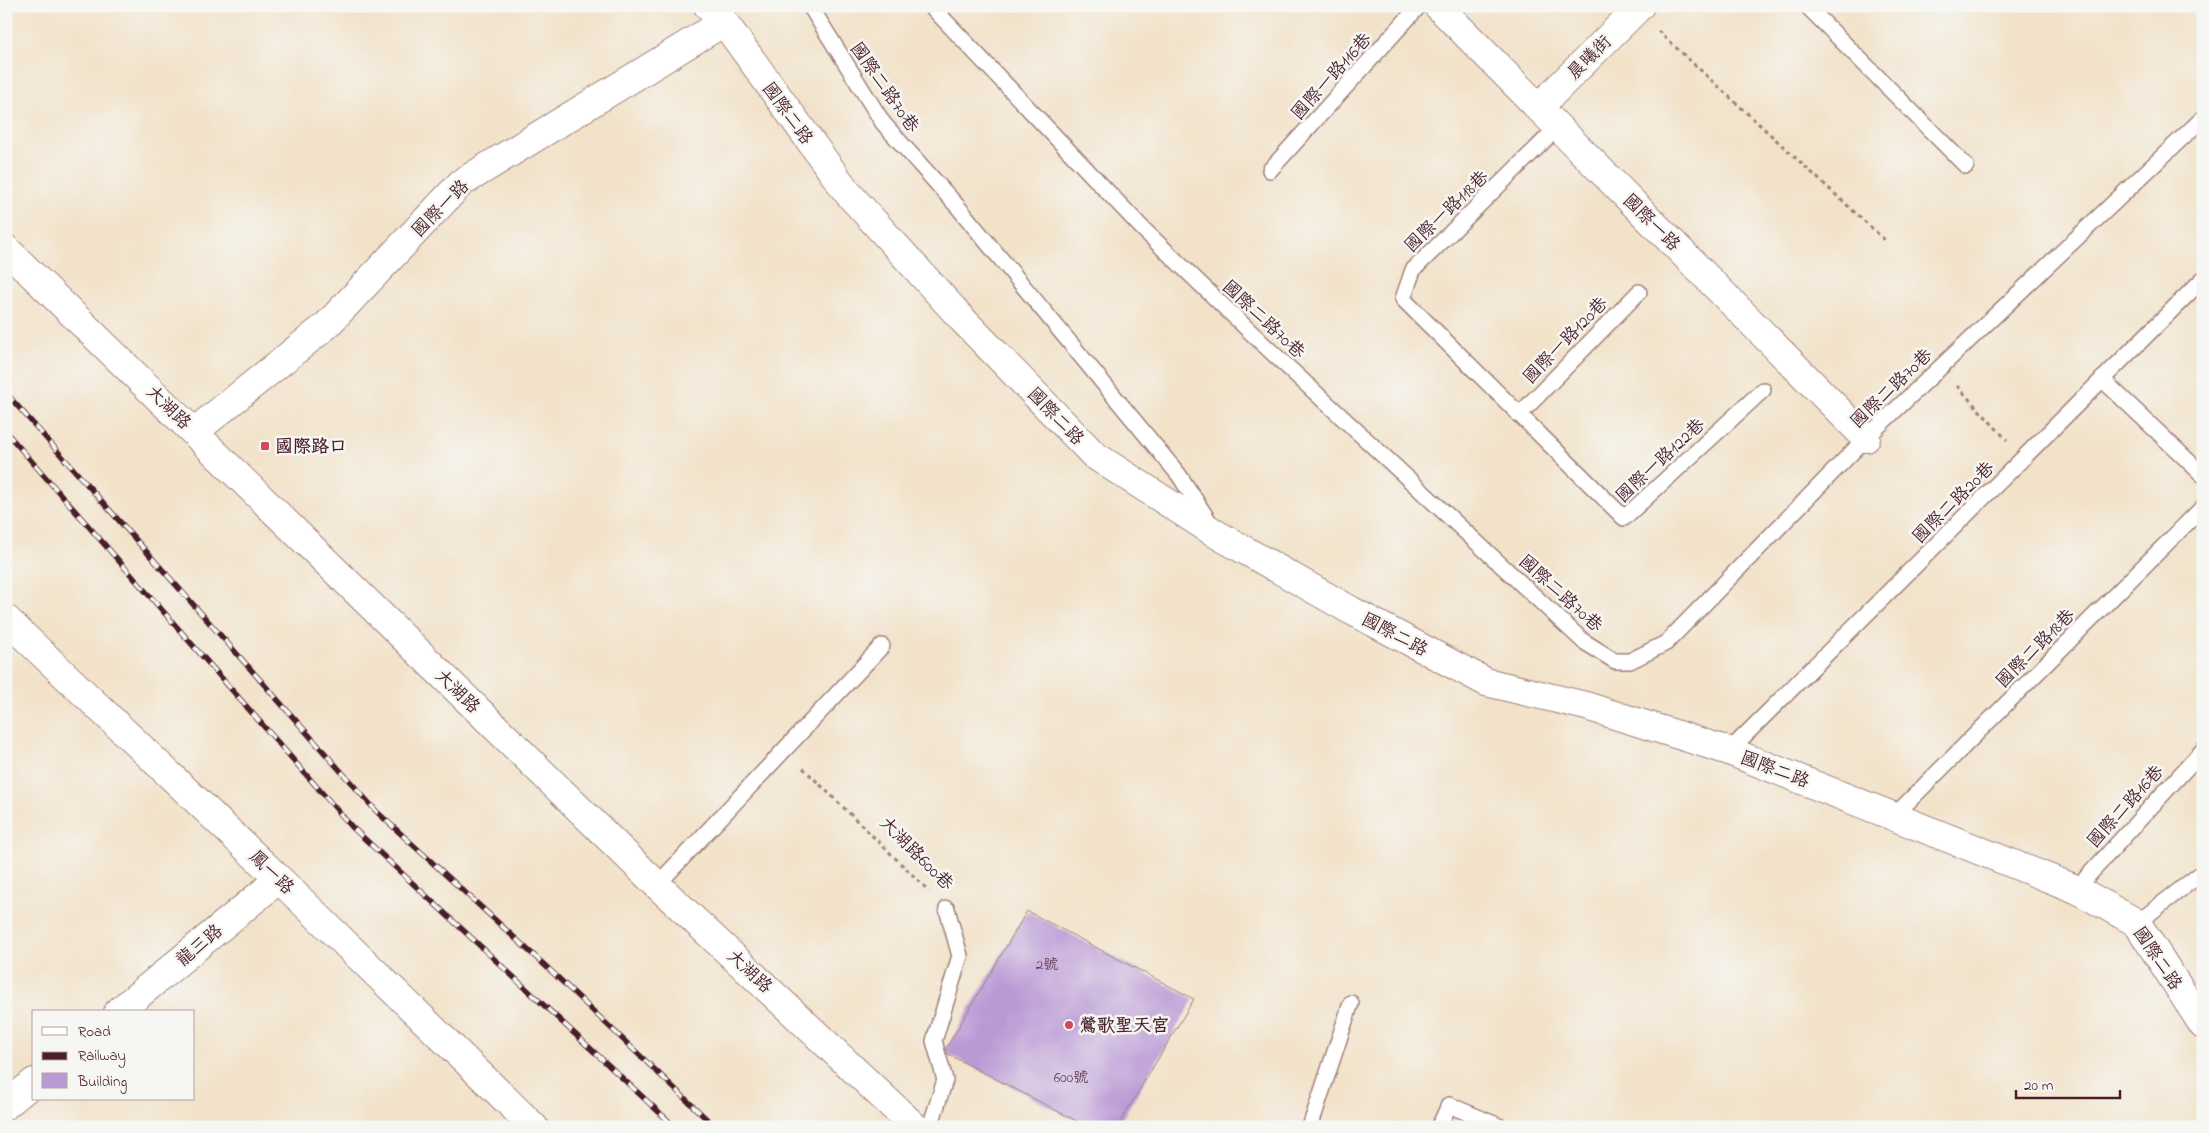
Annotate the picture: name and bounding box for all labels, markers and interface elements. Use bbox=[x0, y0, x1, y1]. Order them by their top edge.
street label: 國際一路116巷 bbox=[1286, 28, 1379, 127]
street label: 晨曦街 bbox=[1562, 30, 1619, 87]
street label: 國際二路70巷 bbox=[843, 38, 924, 139]
street label: 國際二路 bbox=[755, 77, 818, 151]
street label: 國際一路118巷 bbox=[1399, 166, 1495, 259]
street label: 國際一路 bbox=[407, 175, 476, 244]
street label: 國際一路 bbox=[1616, 189, 1685, 258]
street label: 國際二路70巷 bbox=[1215, 275, 1310, 366]
street label: 國際一路120巷 bbox=[1518, 292, 1615, 391]
street label: 國際二路70巷 bbox=[1846, 344, 1939, 435]
street label: 大湖路 bbox=[139, 380, 196, 437]
street label: 國際二路 bbox=[1020, 382, 1089, 452]
street label: 國際一路122巷 bbox=[1611, 413, 1712, 510]
place label: 國際路口 bbox=[275, 435, 347, 461]
marker: 國際路口 bbox=[259, 440, 271, 452]
street label: 國際二路20巷 bbox=[1907, 456, 2001, 550]
street label: 國際二路70巷 bbox=[1512, 550, 1607, 639]
street label: 國際二路18巷 bbox=[1991, 604, 2082, 695]
street label: 國際二路 bbox=[1356, 607, 1432, 664]
street label: 大湖路 bbox=[428, 664, 485, 721]
street label: 國際二路 bbox=[1736, 746, 1813, 796]
street label: 國際二路16巷 bbox=[2082, 760, 2171, 855]
street label: 大湖路600巷 bbox=[873, 811, 959, 897]
street label: 鳳一路 bbox=[242, 845, 299, 902]
street label: 龍三路 bbox=[171, 919, 229, 974]
street label: 國際二路 bbox=[2125, 922, 2187, 996]
street label: 大湖路 bbox=[720, 945, 777, 1000]
house number: 2號 bbox=[1036, 954, 1058, 976]
legend bbox=[32, 1010, 195, 1100]
place label: 鶯歌聖天宮 bbox=[1079, 1014, 1169, 1040]
marker: 鶯歌聖天宮 bbox=[1063, 1019, 1075, 1031]
text: Road bbox=[78, 1021, 111, 1043]
text: Railway bbox=[78, 1045, 126, 1068]
house number: 600號 bbox=[1054, 1067, 1088, 1089]
scale bar bbox=[2016, 1068, 2120, 1100]
text: Building bbox=[77, 1071, 127, 1094]
text: 20 m bbox=[2024, 1075, 2054, 1097]

